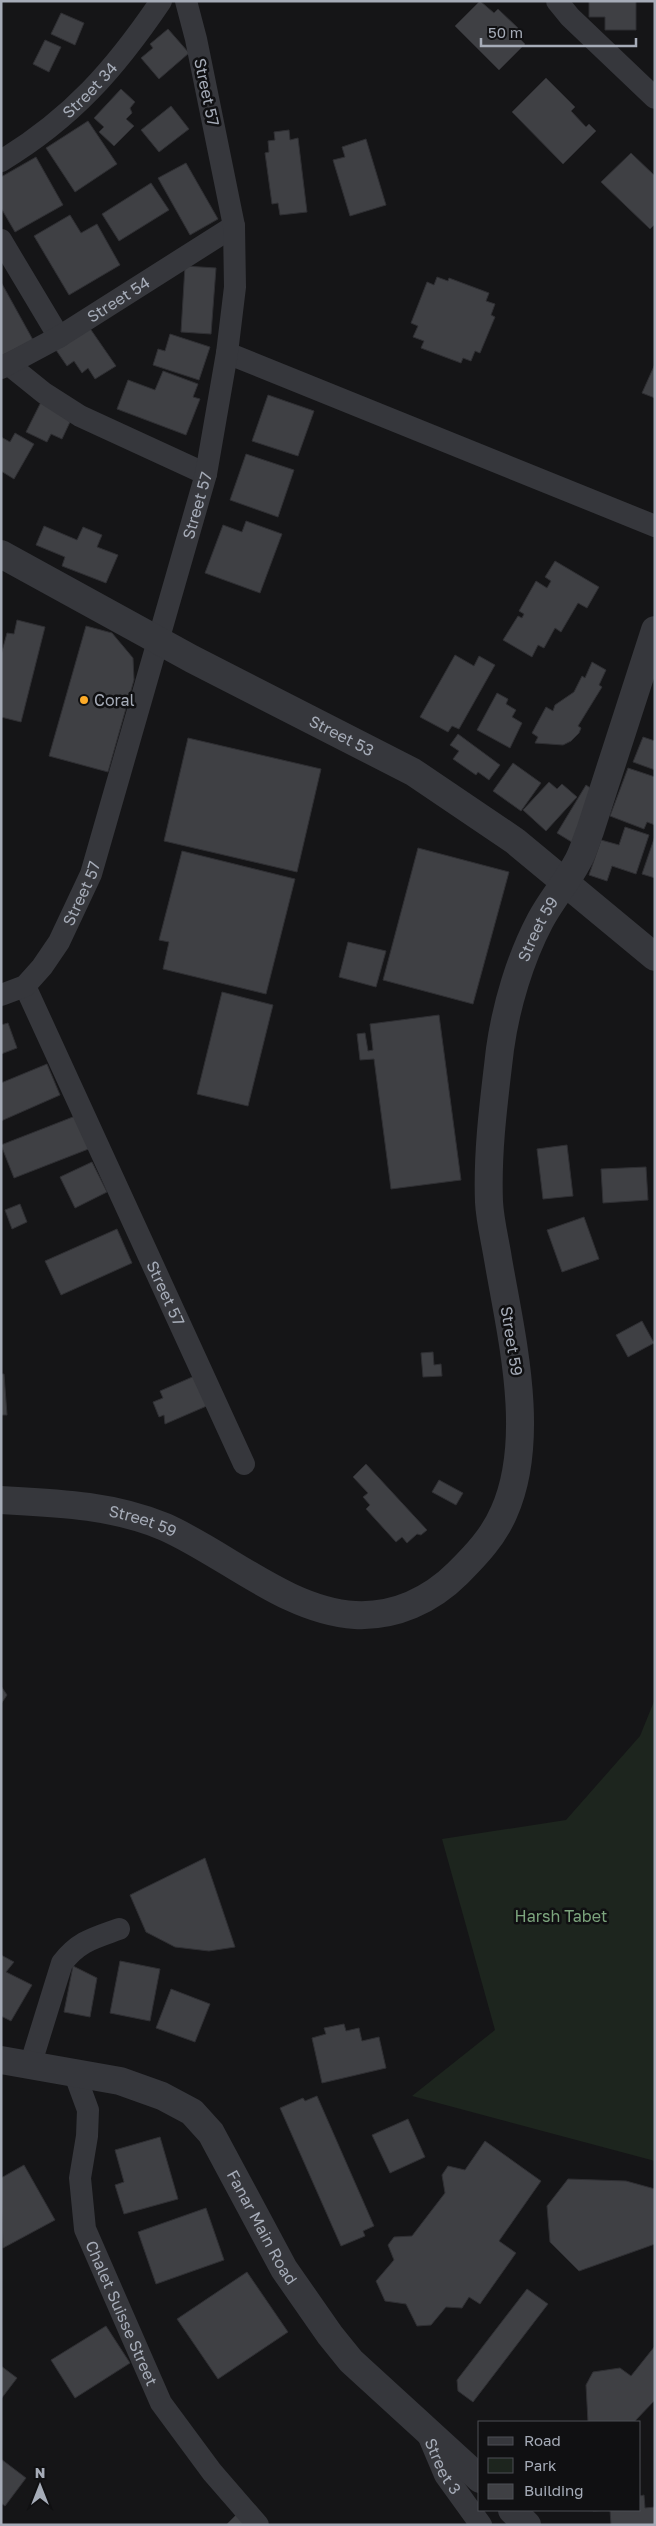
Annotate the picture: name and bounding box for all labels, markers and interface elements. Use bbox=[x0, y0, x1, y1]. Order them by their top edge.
scale bar bbox=[481, 15, 636, 47]
text: 50 m bbox=[488, 23, 523, 41]
street label: Street 57 bbox=[190, 56, 224, 128]
street label: Street 34 bbox=[58, 58, 121, 122]
street label: Street 54 bbox=[83, 272, 153, 327]
street label: Street 57 bbox=[178, 469, 216, 541]
place label: Coral bbox=[94, 690, 135, 710]
marker: Coral bbox=[78, 694, 90, 706]
street label: Street 53 bbox=[306, 711, 377, 760]
street label: Street 57 bbox=[58, 859, 104, 929]
street label: Street 59 bbox=[513, 893, 562, 964]
street label: Street 57 bbox=[142, 1258, 189, 1329]
street label: Street 59 bbox=[497, 1305, 527, 1377]
street label: Street 59 bbox=[107, 1501, 180, 1541]
park label: Harsh Tabet bbox=[515, 1906, 607, 1926]
street label: Fanar Main Road bbox=[223, 2167, 302, 2288]
street label: Chalet Suisse Street bbox=[81, 2237, 162, 2389]
legend bbox=[478, 2421, 641, 2511]
text: Road bbox=[524, 2431, 561, 2449]
street label: Street 3 bbox=[421, 2435, 466, 2498]
text: Park bbox=[524, 2456, 557, 2474]
north arrow bbox=[15, 2461, 65, 2511]
text: N bbox=[35, 2464, 45, 2481]
text: Building bbox=[524, 2481, 584, 2499]

